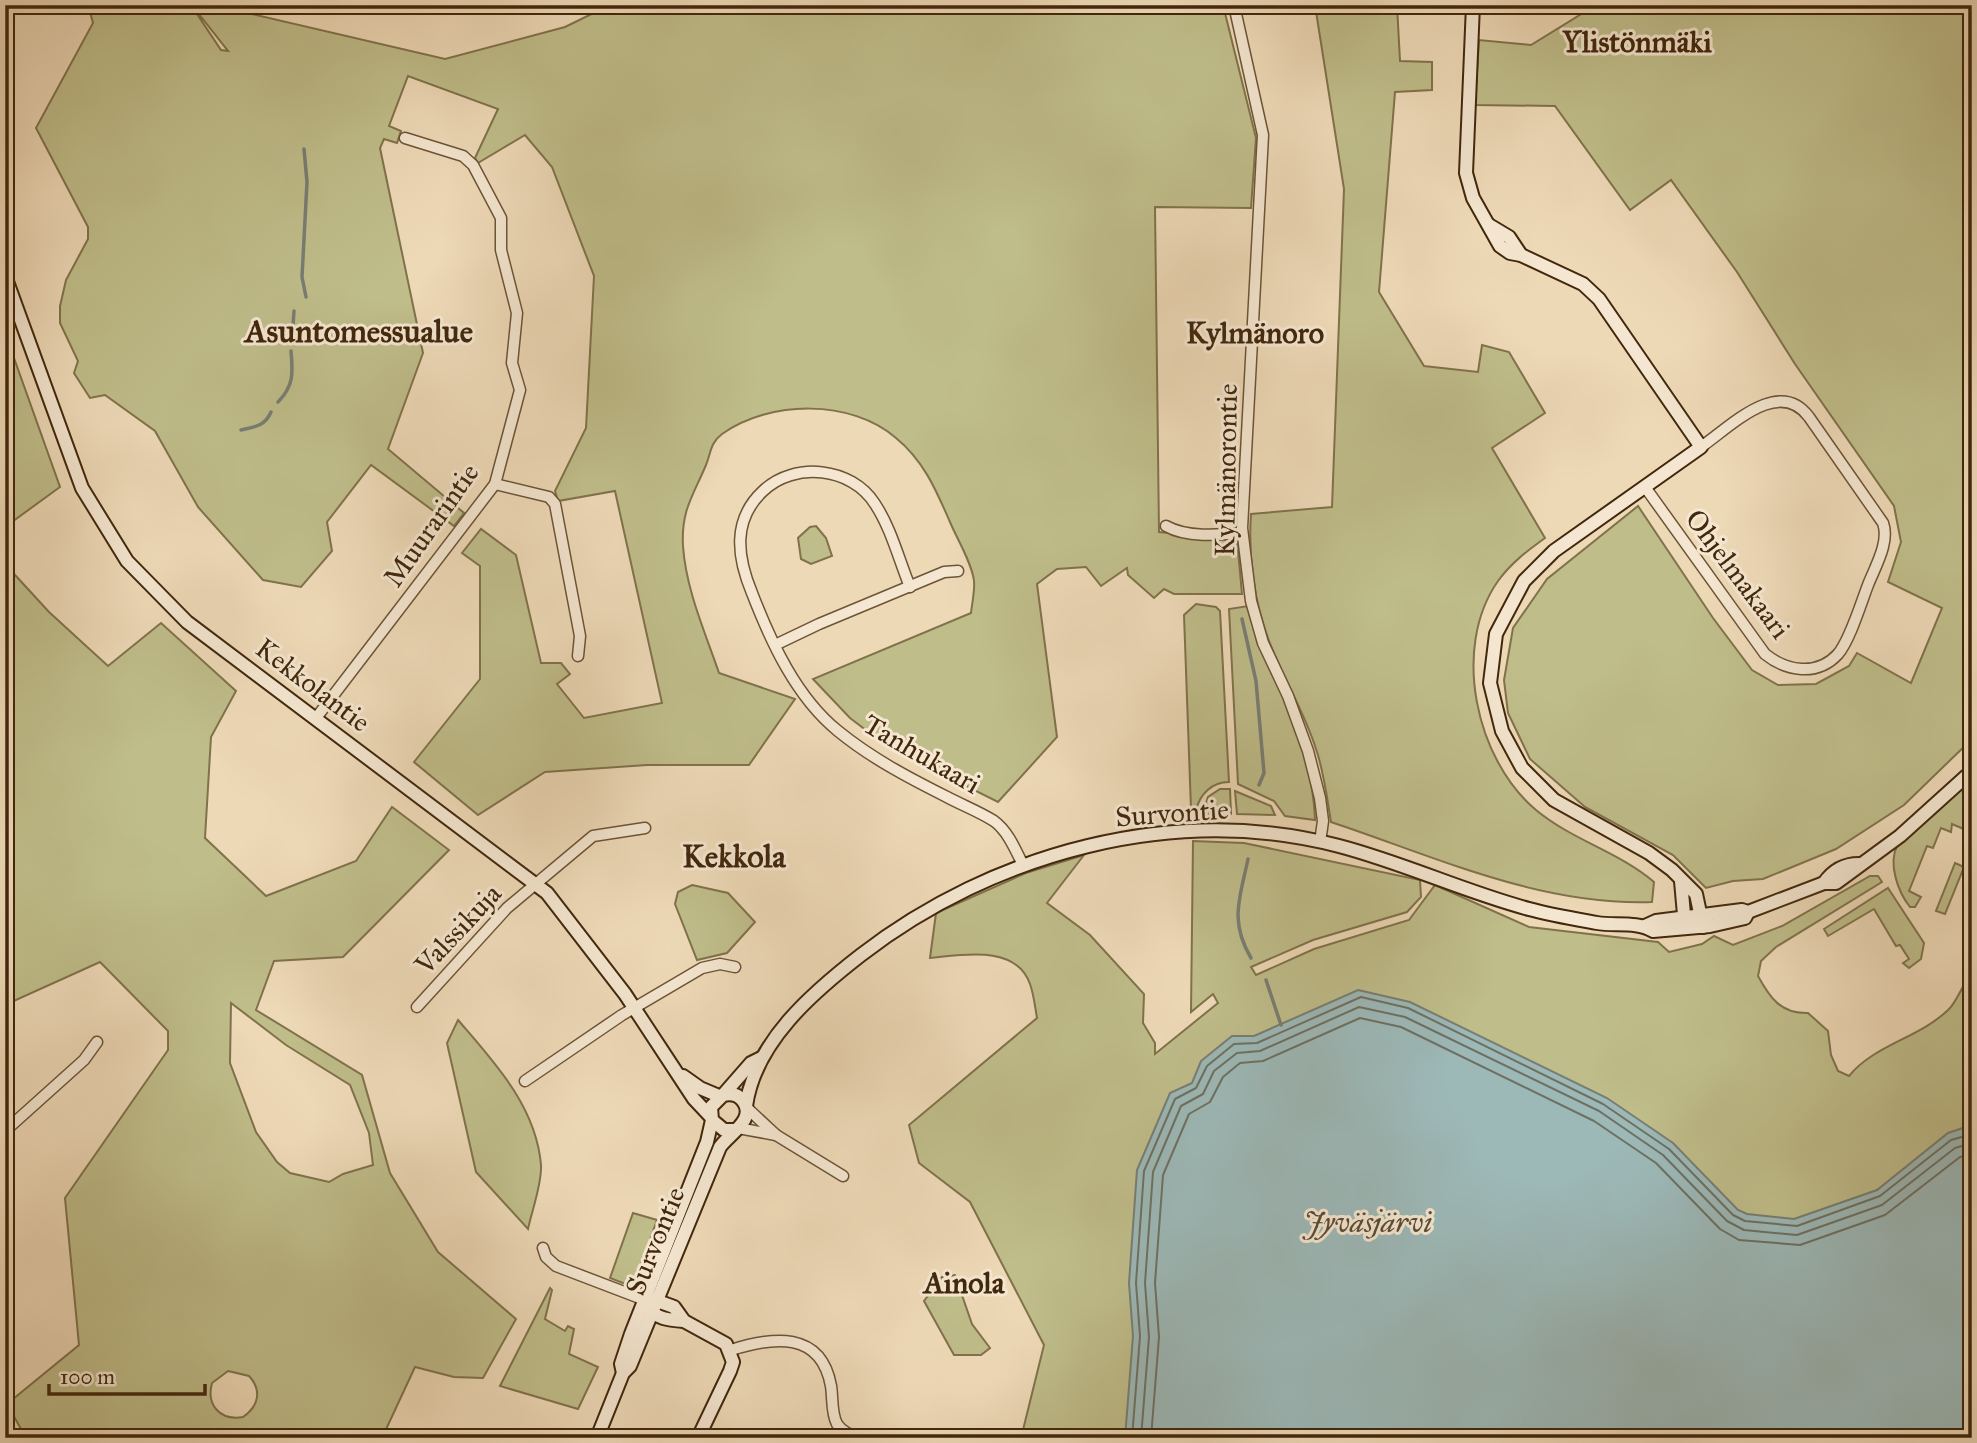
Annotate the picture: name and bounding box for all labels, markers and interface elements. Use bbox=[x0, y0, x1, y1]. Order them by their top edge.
district label: Ylistönmäki bbox=[1561, 24, 1712, 60]
district label: Asuntomessualue bbox=[243, 312, 473, 351]
district label: Kylmänoro bbox=[1186, 315, 1324, 351]
street label: Kylmänorontie bbox=[1207, 383, 1245, 557]
street label: Muurarintie bbox=[376, 456, 486, 594]
street label: Ohjelmakaari bbox=[1678, 502, 1798, 646]
street label: Kekkolantie bbox=[249, 631, 377, 739]
street label: Tanhukaari bbox=[857, 706, 987, 802]
street label: Survontie bbox=[1114, 792, 1230, 834]
district label: Kekkola bbox=[682, 837, 787, 876]
street label: Valssikuja bbox=[407, 876, 509, 982]
street label: Survontie bbox=[617, 1182, 693, 1300]
water label: Jyväsjärvi bbox=[1302, 1204, 1433, 1240]
district label: Ainola bbox=[922, 1265, 1006, 1301]
scale bar bbox=[49, 1352, 205, 1396]
text: 100 m bbox=[60, 1364, 115, 1390]

